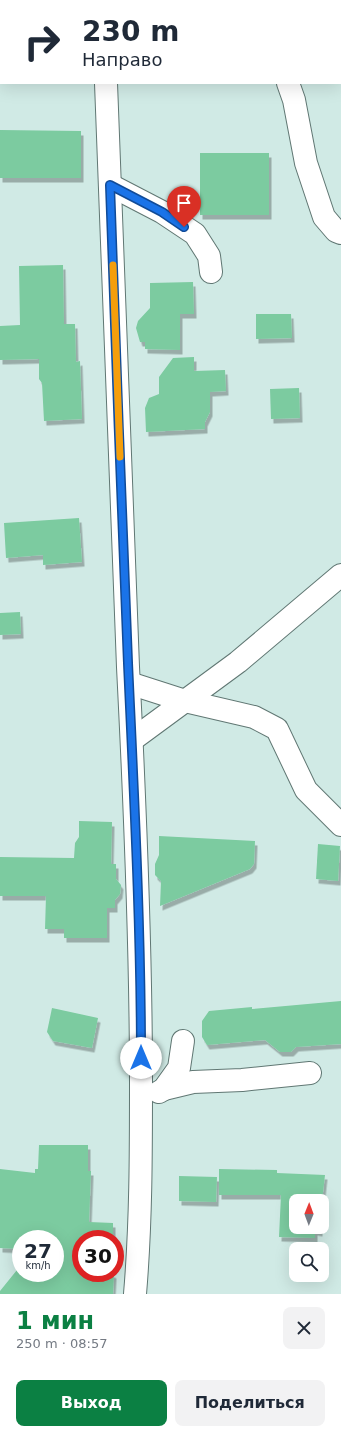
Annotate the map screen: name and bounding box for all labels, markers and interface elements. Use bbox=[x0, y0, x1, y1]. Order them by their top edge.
text: 230 m bbox=[82, 15, 179, 48]
icon: right bbox=[16, 16, 68, 68]
text: Направо bbox=[82, 49, 162, 70]
pin bbox=[167, 186, 201, 227]
icon: arrive bbox=[173, 192, 195, 214]
position arrow bbox=[120, 1037, 162, 1079]
north arrow bbox=[289, 1194, 329, 1234]
map controls bbox=[289, 1194, 329, 1282]
speed limit sign: 30 bbox=[72, 1230, 124, 1282]
text: 27 bbox=[24, 1239, 52, 1263]
button: search bbox=[289, 1242, 329, 1282]
text: km/h bbox=[25, 1260, 51, 1271]
text: 1 мин bbox=[16, 1307, 94, 1335]
button: close bbox=[283, 1307, 325, 1349]
text: 250 m · 08:57 bbox=[16, 1336, 107, 1351]
button: Выход bbox=[16, 1380, 167, 1426]
button: Поделиться bbox=[175, 1380, 325, 1426]

